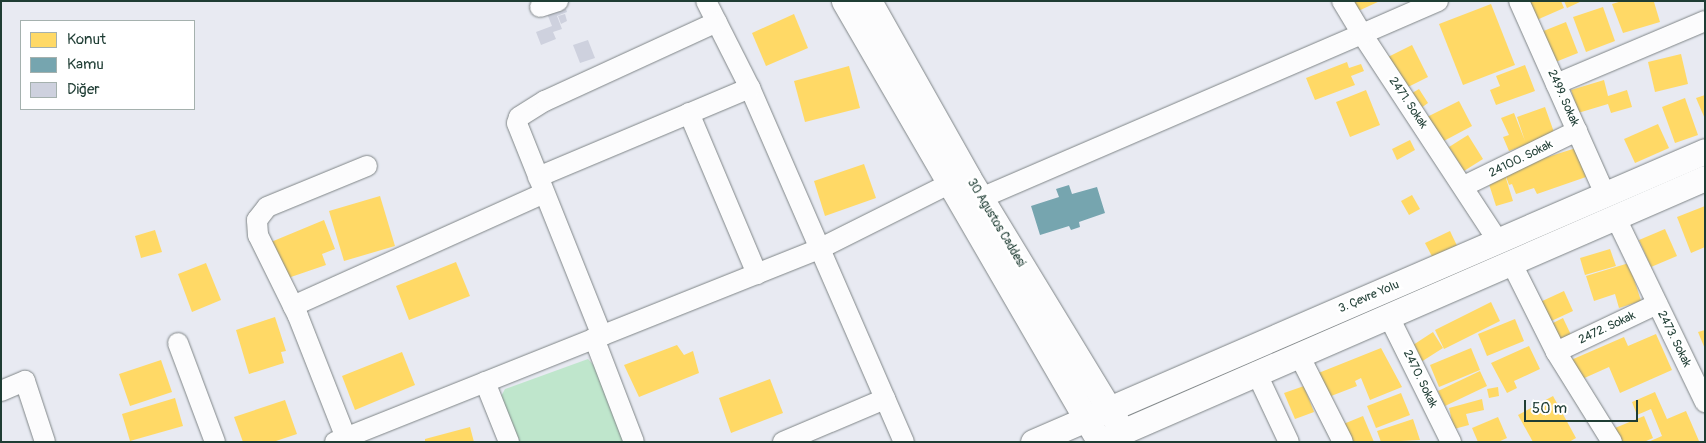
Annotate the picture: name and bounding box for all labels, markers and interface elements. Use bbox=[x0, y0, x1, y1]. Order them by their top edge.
legend bbox=[20, 20, 195, 110]
text: Konut bbox=[67, 30, 106, 49]
text: Kamu bbox=[67, 55, 104, 74]
street label: 2499. Sokak bbox=[1544, 68, 1582, 128]
street label: 2471. Sokak bbox=[1386, 75, 1430, 131]
text: Diğer bbox=[67, 80, 100, 99]
street label: 24100. Sokak bbox=[1487, 137, 1555, 181]
street label: 30 Agustos Caddesi bbox=[964, 176, 1028, 270]
street label: 3. Çevre Yolu bbox=[1336, 278, 1402, 316]
street label: 2473. Sokak bbox=[1654, 308, 1694, 370]
street label: 2472. Sokak bbox=[1576, 309, 1638, 347]
street label: 2470. Sokak bbox=[1400, 348, 1440, 410]
scale bar bbox=[1526, 390, 1640, 422]
text: 50 m bbox=[1532, 399, 1567, 418]

